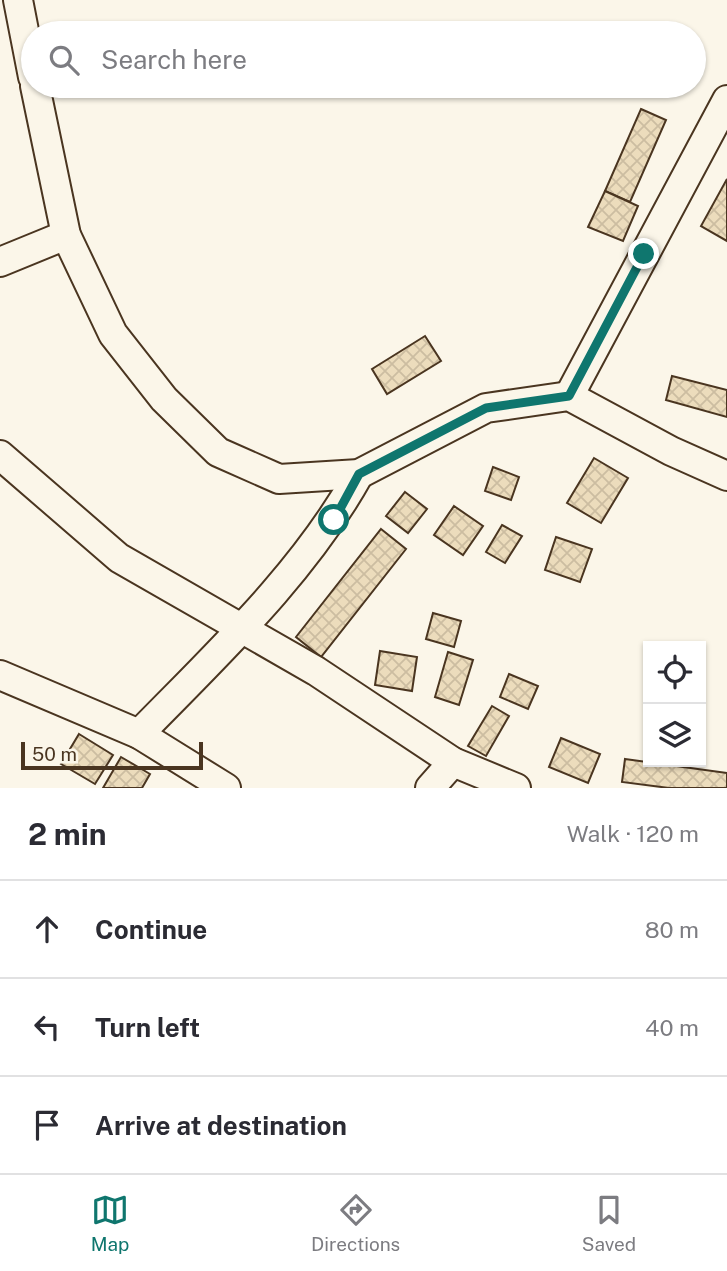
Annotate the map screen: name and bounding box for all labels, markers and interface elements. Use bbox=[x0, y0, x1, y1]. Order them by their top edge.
search box bbox=[21, 21, 706, 98]
icon: search bbox=[45, 41, 83, 79]
text: Search here bbox=[101, 44, 247, 75]
route end bbox=[628, 238, 659, 269]
route start bbox=[318, 504, 349, 535]
map controls bbox=[643, 641, 706, 767]
button: locate bbox=[643, 641, 706, 704]
button: layers bbox=[643, 704, 706, 767]
scale bar bbox=[21, 739, 203, 771]
text: 50 m bbox=[32, 743, 77, 765]
text: 2 min bbox=[28, 816, 107, 852]
text: Walk · 120 m bbox=[567, 820, 699, 847]
icon: ahead bbox=[28, 910, 66, 948]
text: Continue bbox=[95, 914, 207, 945]
text: 80 m bbox=[645, 916, 699, 943]
icon: left bbox=[28, 1008, 66, 1046]
text: Turn left bbox=[95, 1012, 200, 1043]
text: 40 m bbox=[645, 1014, 699, 1041]
icon: arrive bbox=[28, 1106, 66, 1144]
text: Arrive at destination bbox=[95, 1110, 347, 1141]
tab: Map bbox=[91, 1191, 129, 1255]
tab: Directions bbox=[311, 1191, 400, 1255]
tab: Saved bbox=[582, 1191, 636, 1255]

